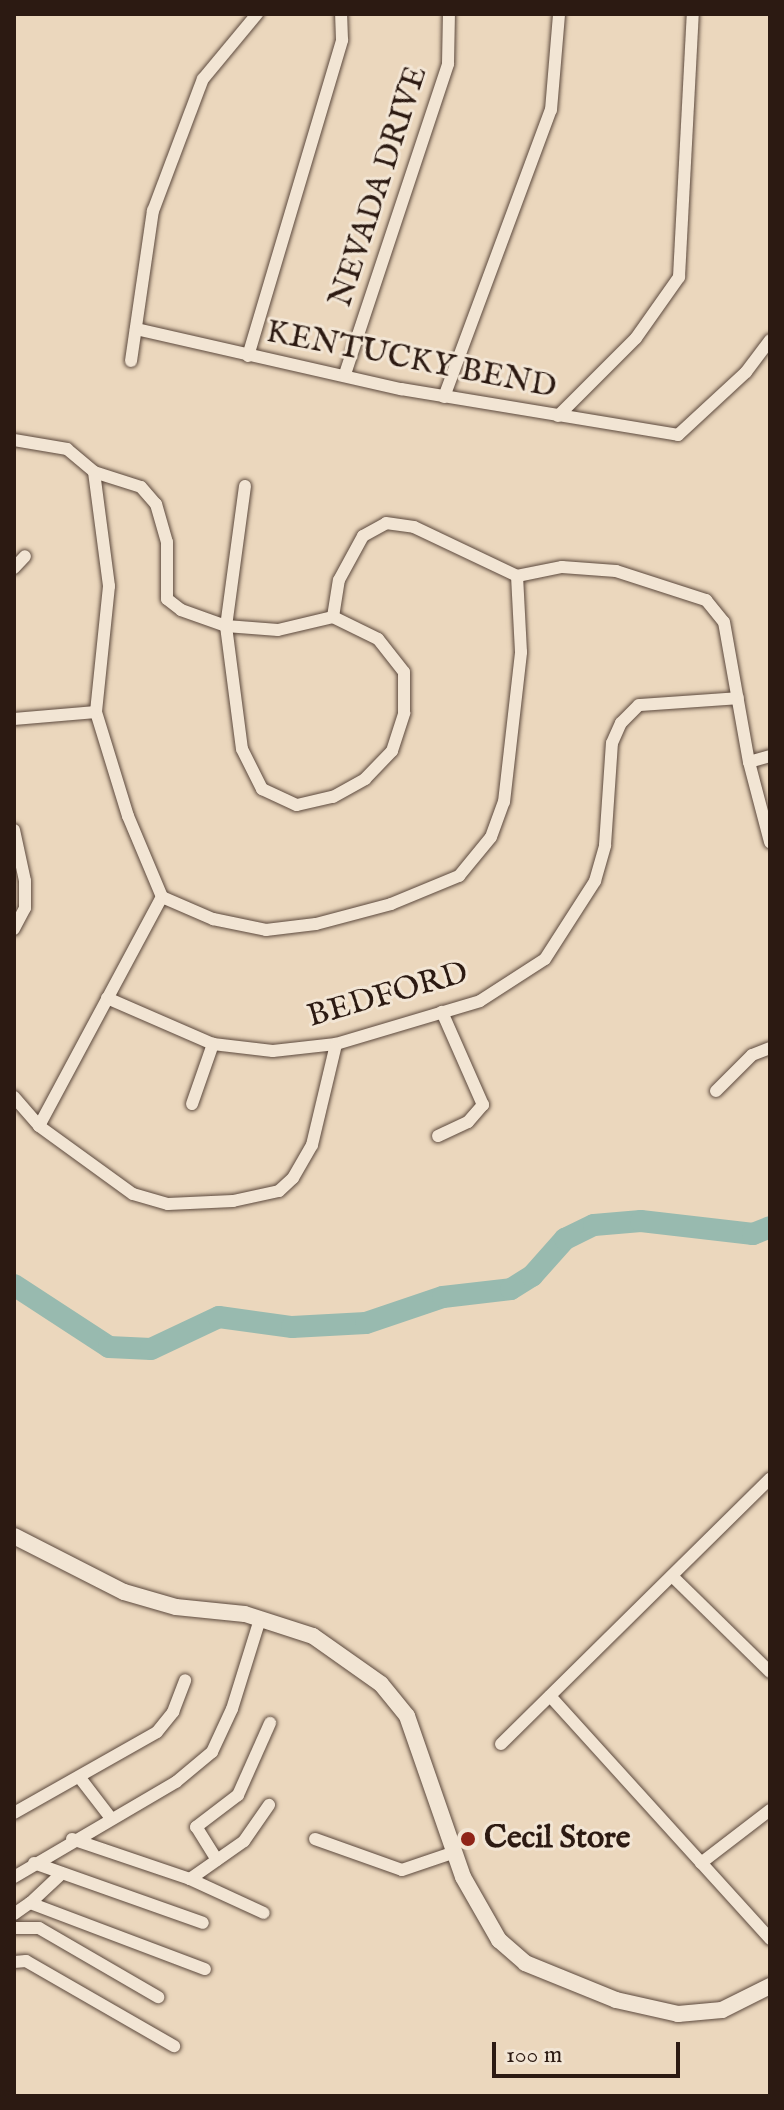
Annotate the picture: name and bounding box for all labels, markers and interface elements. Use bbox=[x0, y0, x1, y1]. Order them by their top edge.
street label: NEVADA DRIVE bbox=[323, 62, 437, 312]
street label: KENTUCKY BEND bbox=[263, 314, 559, 408]
street label: BEDFORD bbox=[303, 955, 473, 1037]
place label: Cecil Store bbox=[484, 1820, 630, 1858]
marker: Cecil Store bbox=[459, 1830, 477, 1848]
scale bar bbox=[496, 2026, 684, 2076]
text: 100 m bbox=[506, 2040, 562, 2071]

